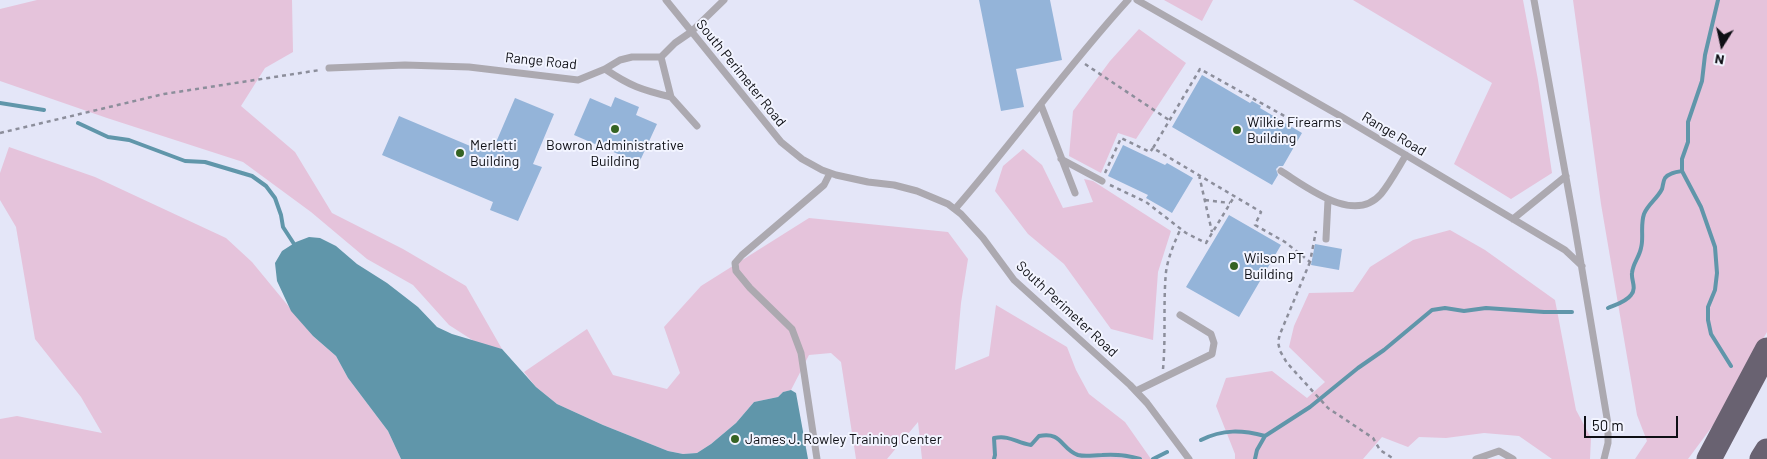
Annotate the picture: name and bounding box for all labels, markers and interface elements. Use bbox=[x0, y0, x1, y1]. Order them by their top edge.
street label: South Perimeter Road bbox=[693, 16, 789, 130]
north arrow bbox=[1697, 20, 1747, 70]
street label: Range Road bbox=[504, 49, 578, 73]
text: N bbox=[1713, 51, 1725, 69]
street label: Range Road bbox=[1359, 108, 1429, 160]
place label: Wilkie Firearms Building bbox=[1247, 114, 1341, 146]
marker: Bowron Administrative Building bbox=[609, 123, 621, 135]
marker: Wilkie Firearms Building bbox=[1231, 124, 1243, 136]
place label: Merletti Building bbox=[470, 137, 519, 170]
place label: Bowron Administrative Building bbox=[546, 137, 684, 170]
marker: Merletti Building bbox=[454, 147, 466, 159]
place label: Wilson PT Building bbox=[1244, 250, 1304, 282]
street label: South Perimeter Road bbox=[1013, 258, 1121, 360]
marker: Wilson PT Building bbox=[1228, 260, 1240, 272]
scale bar bbox=[1587, 406, 1681, 438]
text: 50 m bbox=[1592, 416, 1624, 434]
place label: James J. Rowley Training Center bbox=[745, 431, 942, 447]
marker: James J. Rowley Training Center bbox=[729, 433, 741, 445]

